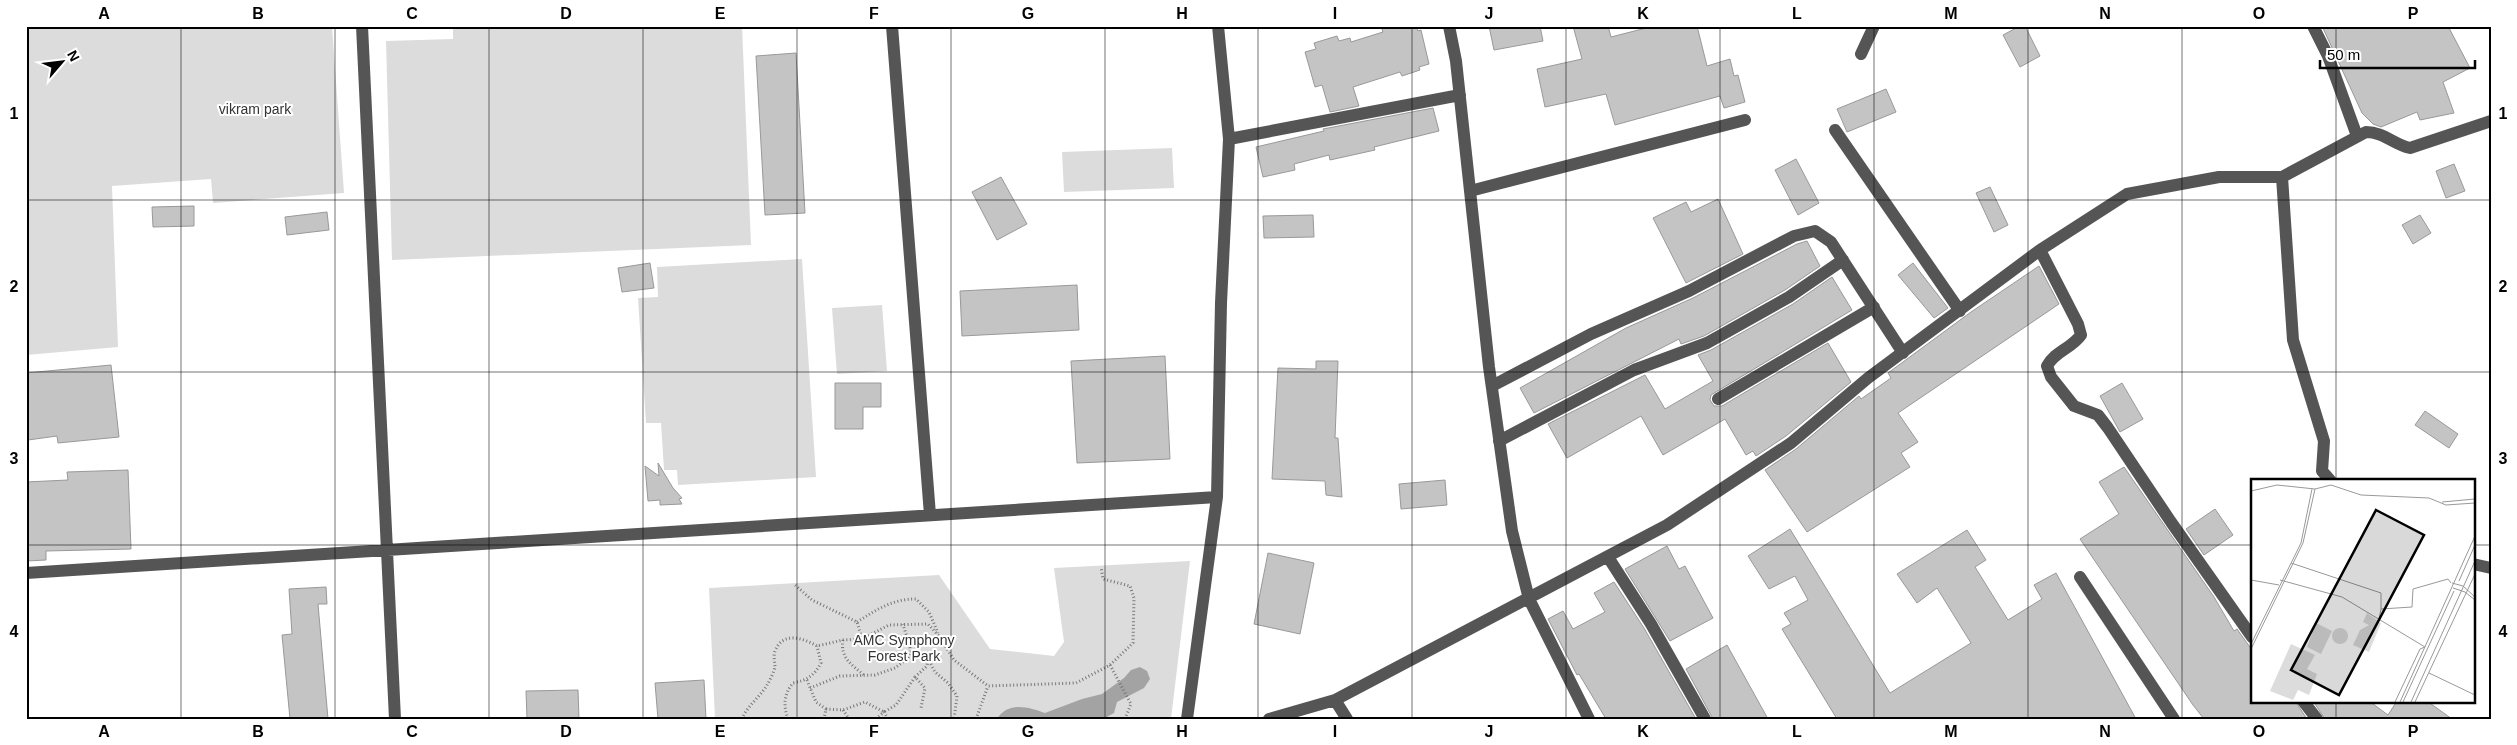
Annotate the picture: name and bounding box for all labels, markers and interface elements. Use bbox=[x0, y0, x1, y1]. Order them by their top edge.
text: A bbox=[98, 5, 110, 22]
text: B bbox=[252, 5, 264, 22]
text: C bbox=[406, 5, 418, 22]
text: D bbox=[560, 5, 572, 22]
text: E bbox=[715, 5, 726, 22]
text: F bbox=[869, 5, 879, 22]
text: G bbox=[1022, 5, 1034, 22]
text: H bbox=[1176, 5, 1188, 22]
text: I bbox=[1333, 5, 1337, 22]
text: J bbox=[1485, 5, 1493, 22]
text: K bbox=[1637, 5, 1649, 22]
text: L bbox=[1792, 5, 1802, 22]
text: M bbox=[1944, 5, 1958, 22]
text: N bbox=[2099, 5, 2111, 22]
text: O bbox=[2253, 5, 2265, 22]
text: P bbox=[2408, 5, 2419, 22]
north arrow bbox=[38, 38, 88, 88]
scale bar bbox=[2320, 38, 2474, 70]
text: 50 m bbox=[2327, 46, 2360, 63]
text: N bbox=[64, 48, 83, 64]
park label: vikram park bbox=[219, 101, 292, 117]
text: 1 bbox=[10, 105, 19, 122]
text: 1 bbox=[2499, 105, 2508, 122]
text: 2 bbox=[10, 278, 19, 295]
text: 2 bbox=[2499, 278, 2508, 295]
text: 3 bbox=[10, 450, 19, 467]
text: 3 bbox=[2499, 450, 2508, 467]
inset map bbox=[2251, 479, 2474, 702]
text: 4 bbox=[10, 623, 19, 640]
text: 4 bbox=[2499, 623, 2508, 640]
park label: AMC Symphony Forest Park bbox=[853, 632, 955, 664]
text: A bbox=[98, 723, 110, 740]
text: B bbox=[252, 723, 264, 740]
text: C bbox=[406, 723, 418, 740]
text: D bbox=[560, 723, 572, 740]
text: E bbox=[715, 723, 726, 740]
text: F bbox=[869, 723, 879, 740]
text: G bbox=[1022, 723, 1034, 740]
text: H bbox=[1176, 723, 1188, 740]
text: I bbox=[1333, 723, 1337, 740]
text: J bbox=[1485, 723, 1493, 740]
text: K bbox=[1637, 723, 1649, 740]
text: L bbox=[1792, 723, 1802, 740]
text: M bbox=[1944, 723, 1958, 740]
text: N bbox=[2099, 723, 2111, 740]
text: O bbox=[2253, 723, 2265, 740]
text: P bbox=[2408, 723, 2419, 740]

